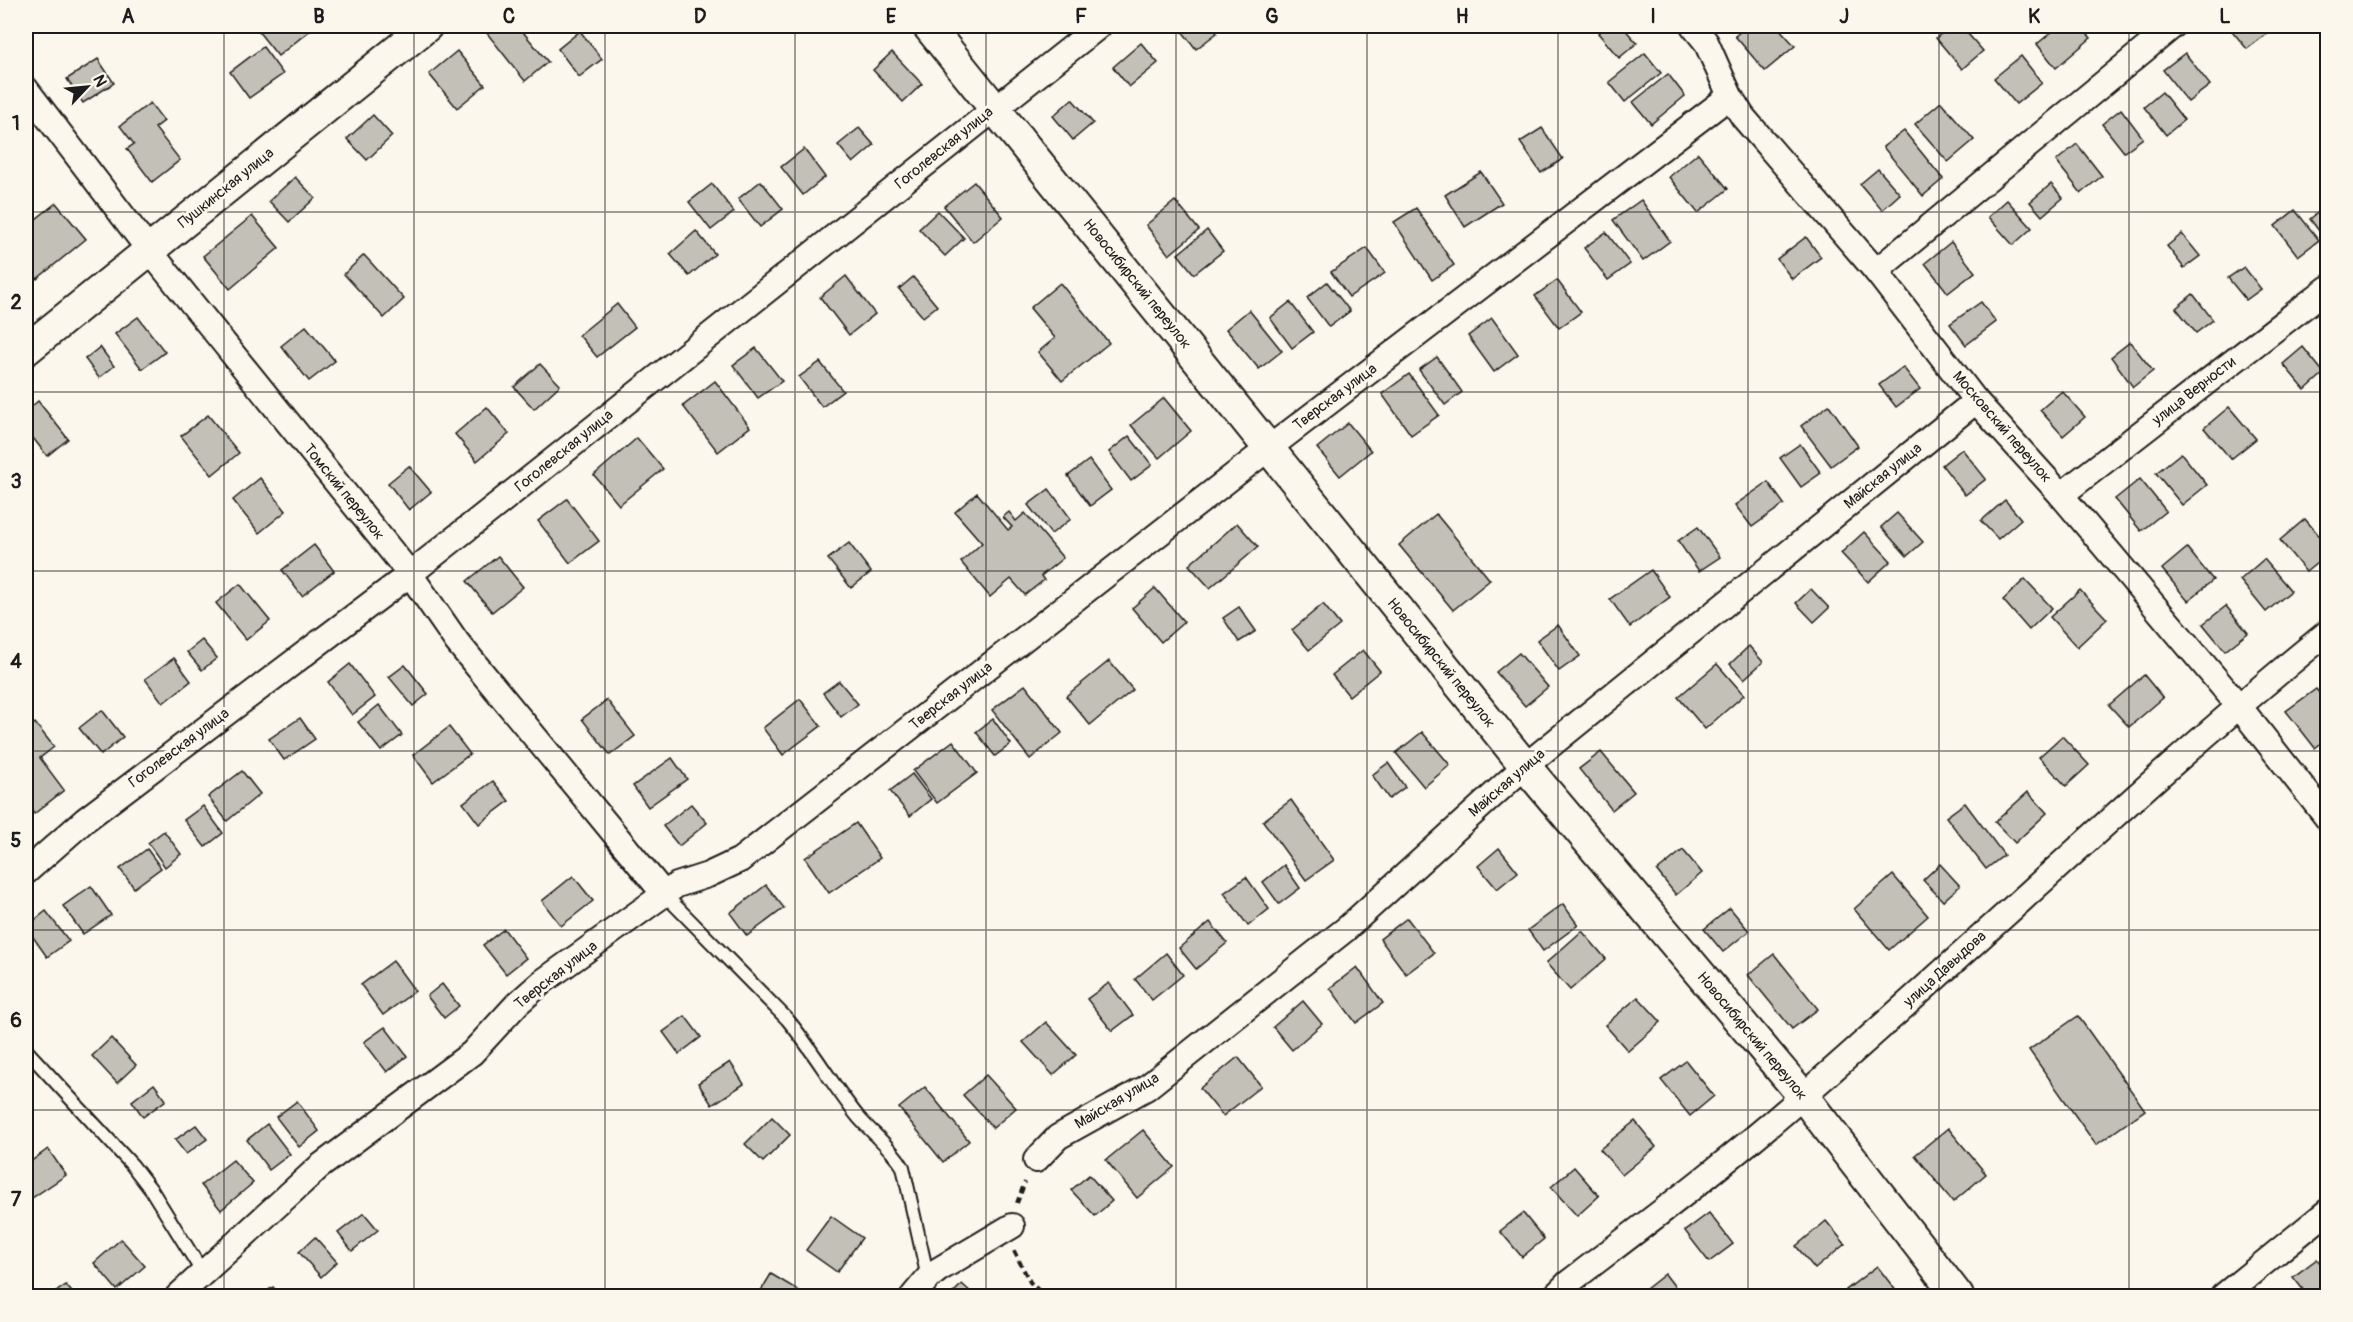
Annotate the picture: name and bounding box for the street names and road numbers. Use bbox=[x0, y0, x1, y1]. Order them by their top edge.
street label: Гоголевская улица bbox=[891, 103, 997, 193]
street label: Пушкинская улица bbox=[174, 143, 278, 232]
street label: Новосибирский переулок bbox=[1079, 215, 1195, 353]
street label: улица Верности bbox=[2148, 352, 2240, 430]
street label: Тверская улица bbox=[1289, 359, 1381, 435]
street label: Московский переулок bbox=[1948, 367, 2056, 487]
street label: Гоголевская улица bbox=[511, 406, 617, 496]
street label: Майская улица bbox=[1840, 439, 1926, 513]
street label: Томский переулок bbox=[299, 440, 389, 544]
street label: Новосибирский переулок bbox=[1383, 594, 1499, 732]
street label: Тверская улица bbox=[906, 658, 996, 734]
street label: Гоголевская улица bbox=[125, 704, 233, 792]
street label: Майская улица bbox=[1465, 745, 1549, 821]
street label: улица Давыдова bbox=[1899, 927, 1990, 1012]
street label: Тверская улица bbox=[511, 937, 601, 1013]
street label: Новосибирский переулок bbox=[1693, 968, 1811, 1104]
street label: Майская улица bbox=[1071, 1068, 1163, 1134]

